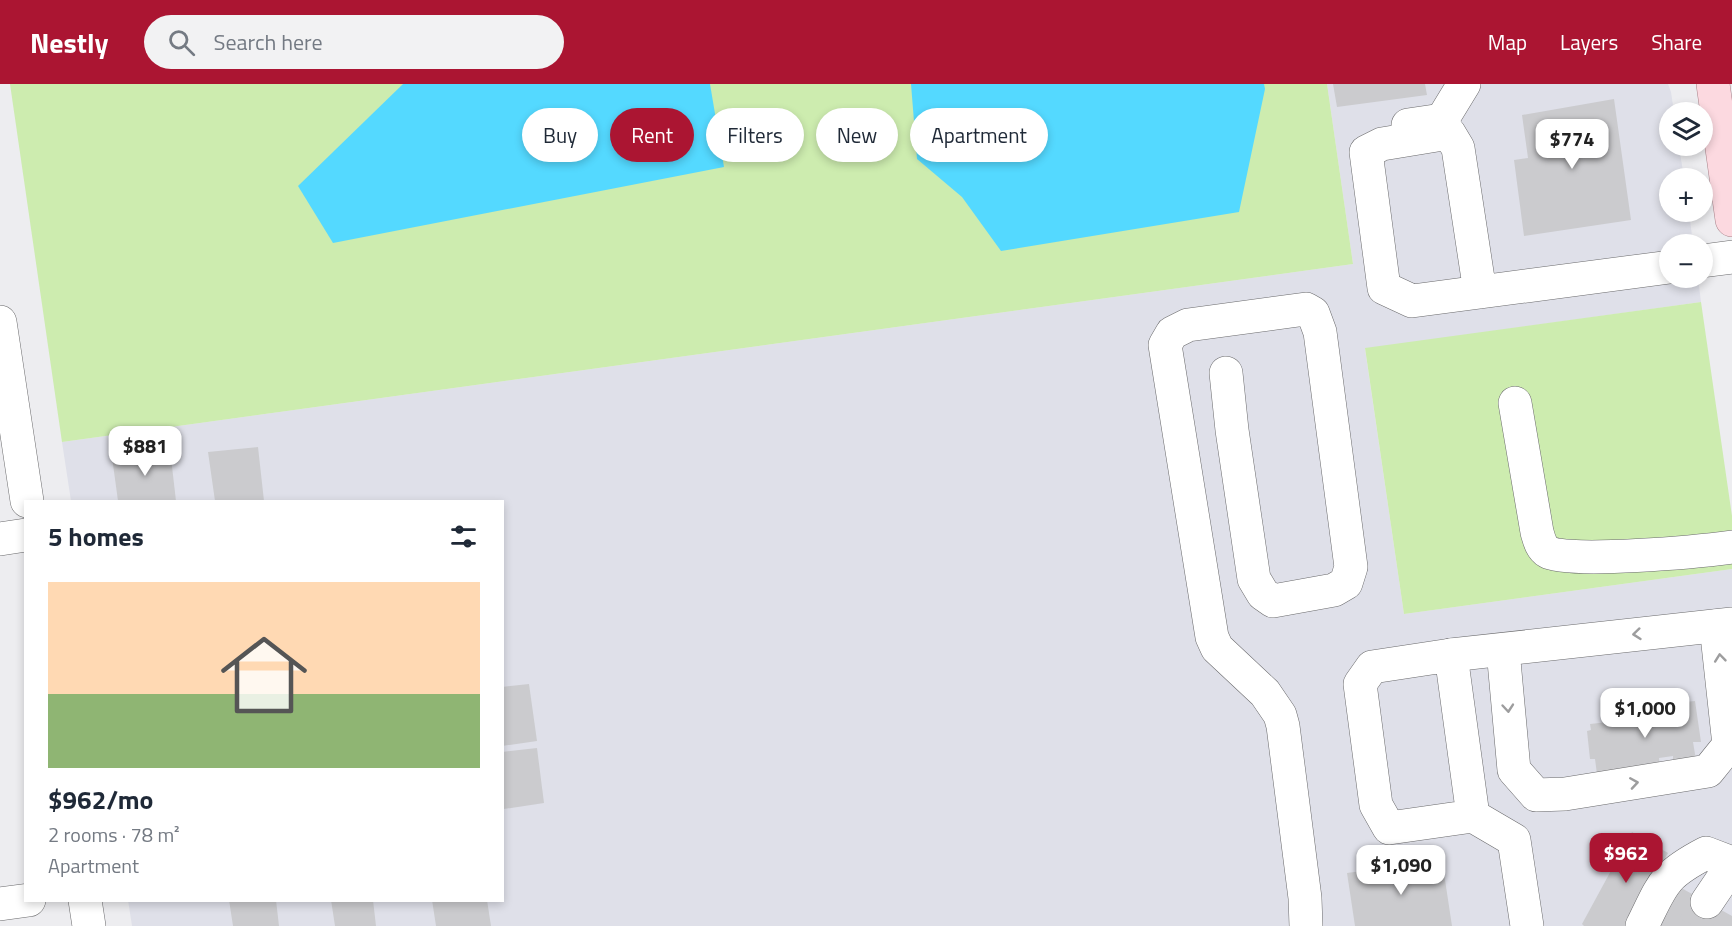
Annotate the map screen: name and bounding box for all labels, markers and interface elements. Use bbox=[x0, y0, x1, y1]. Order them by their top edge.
search box bbox=[144, 15, 564, 69]
text: Nestly bbox=[30, 21, 108, 64]
text: Search here bbox=[213, 25, 323, 59]
icon: search bbox=[165, 26, 198, 59]
text: Map bbox=[1488, 26, 1527, 58]
text: Layers bbox=[1560, 26, 1618, 58]
text: Share bbox=[1651, 26, 1702, 58]
map controls bbox=[1659, 102, 1713, 288]
button: layers bbox=[1659, 102, 1713, 156]
chip: Buy bbox=[522, 108, 598, 162]
chip: Rent bbox=[610, 108, 694, 162]
chip: Filters bbox=[706, 108, 804, 162]
chip: New bbox=[816, 108, 898, 162]
chip: Apartment bbox=[910, 108, 1048, 162]
pin: $774 bbox=[1536, 119, 1608, 170]
text: $774 bbox=[1550, 123, 1594, 154]
button: + bbox=[1659, 168, 1713, 222]
button: − bbox=[1659, 234, 1713, 288]
pin: $881 bbox=[109, 426, 181, 477]
text: $881 bbox=[123, 430, 167, 461]
text: 5 homes bbox=[48, 517, 144, 556]
icon: filters bbox=[447, 520, 480, 553]
icon: home bbox=[210, 621, 318, 729]
one-way arrow bbox=[1633, 628, 1642, 640]
one-way arrow bbox=[1714, 654, 1727, 663]
pin: $1,000 bbox=[1596, 688, 1694, 739]
text: $1,000 bbox=[1614, 692, 1676, 723]
one-way arrow bbox=[1501, 703, 1514, 712]
one-way arrow bbox=[1630, 777, 1639, 789]
text: $962/mo bbox=[48, 780, 153, 819]
text: 2 rooms · 78 m² bbox=[48, 819, 180, 850]
pin: $962 bbox=[1590, 833, 1662, 884]
text: $962 bbox=[1604, 837, 1648, 868]
pin: $1,090 bbox=[1352, 845, 1450, 896]
text: $1,090 bbox=[1370, 849, 1432, 880]
text: Apartment bbox=[48, 850, 139, 881]

